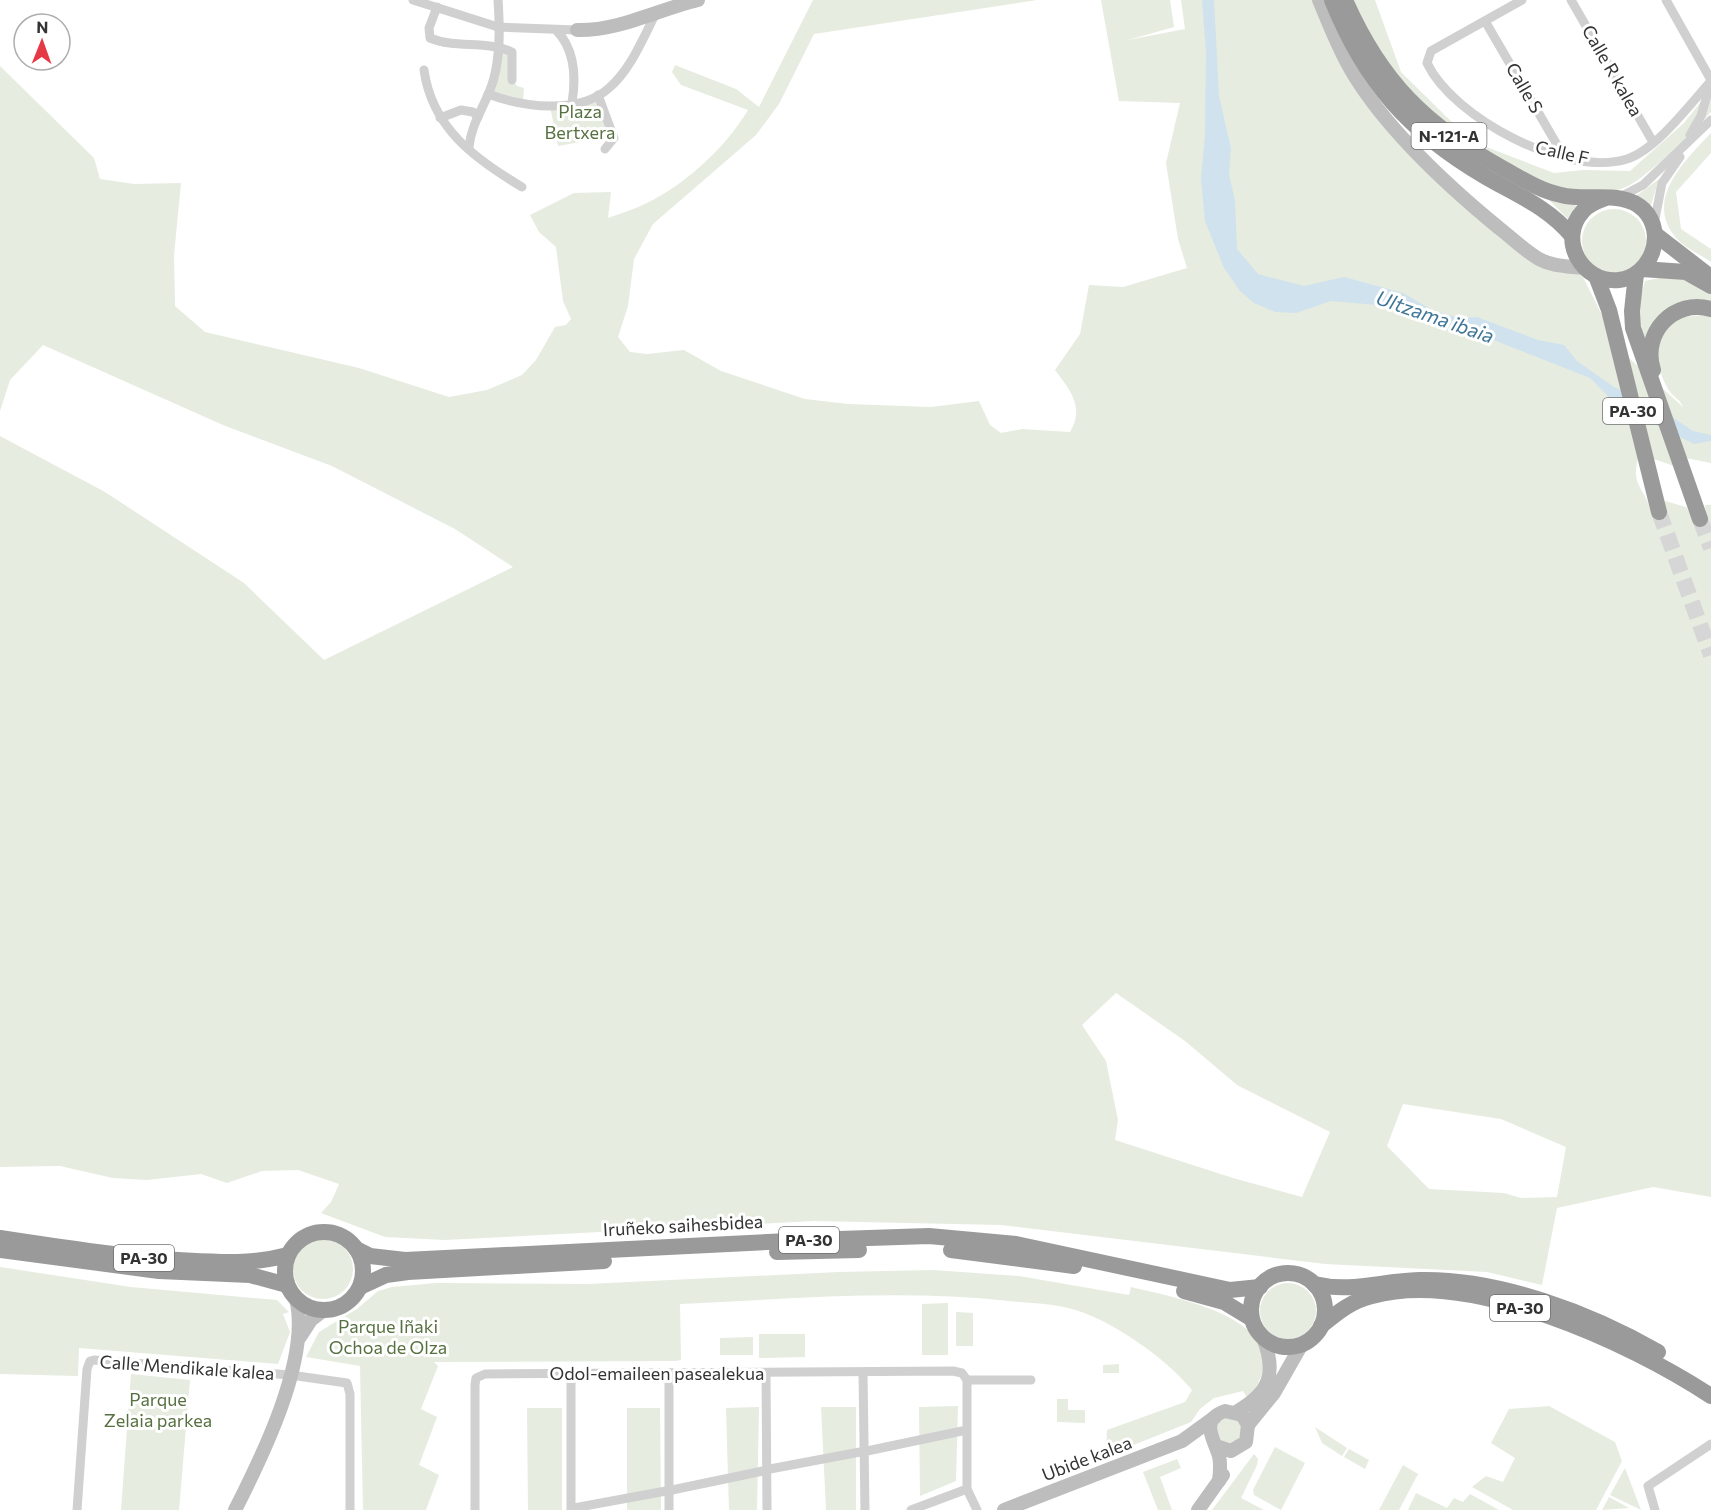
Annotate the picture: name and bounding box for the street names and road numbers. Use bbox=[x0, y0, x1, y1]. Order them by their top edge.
street label: Calle R kalea bbox=[1578, 21, 1648, 120]
street label: Calle S bbox=[1502, 58, 1548, 117]
road number: N-121-A bbox=[1412, 123, 1486, 149]
street label: Calle F bbox=[1533, 135, 1591, 169]
road number: PA-30 bbox=[1603, 398, 1663, 424]
street label: Iruñeko saihesbidea bbox=[602, 1210, 764, 1240]
road number: PA-30 bbox=[779, 1227, 839, 1253]
road number: PA-30 bbox=[114, 1245, 174, 1271]
road number: PA-30 bbox=[1490, 1295, 1550, 1321]
street label: Calle Mendikale kalea bbox=[99, 1350, 275, 1384]
street label: Odol-emaileen pasealekua bbox=[549, 1362, 765, 1384]
street label: Ubide kalea bbox=[1039, 1431, 1135, 1485]

